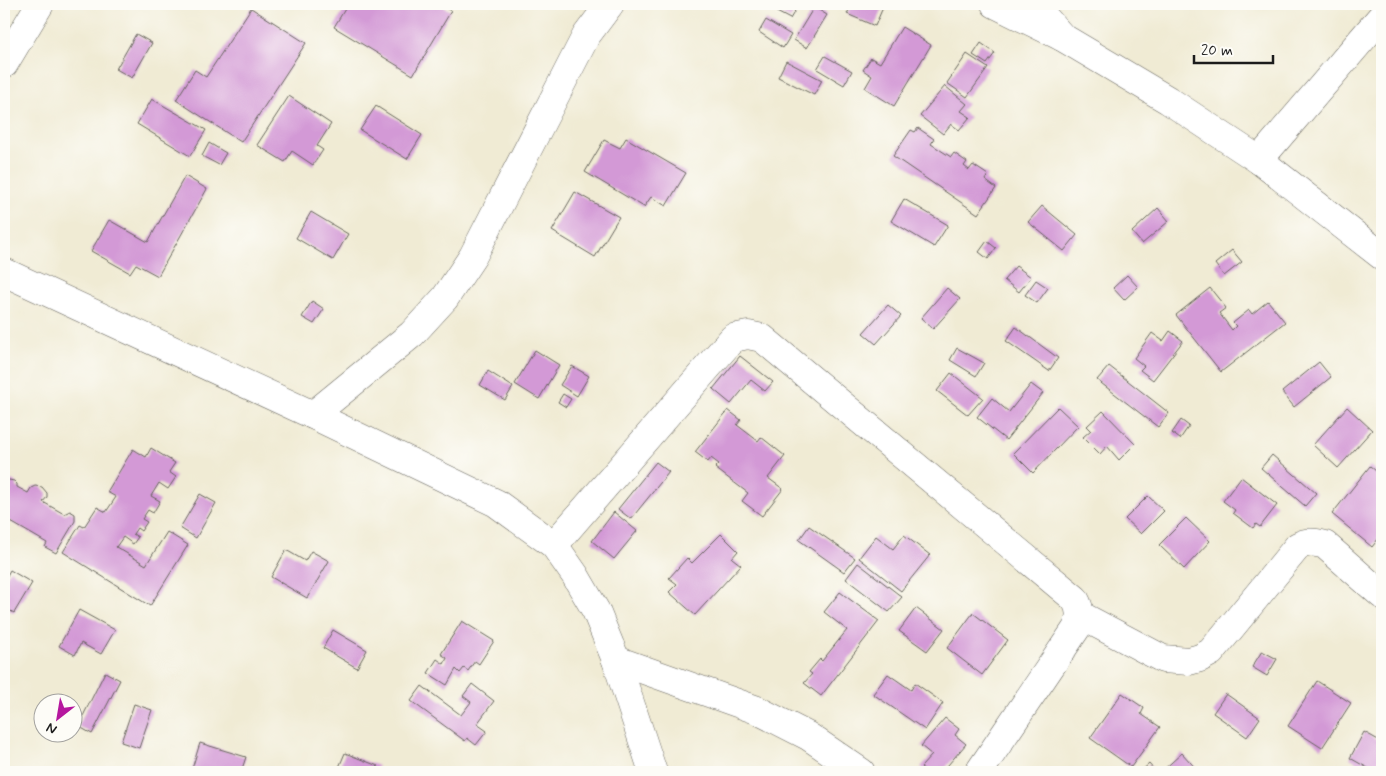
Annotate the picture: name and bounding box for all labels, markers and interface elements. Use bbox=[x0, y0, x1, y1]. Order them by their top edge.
scale bar bbox=[1194, 32, 1272, 64]
text: 20 m bbox=[1201, 41, 1233, 61]
north arrow bbox=[32, 694, 82, 744]
text: N bbox=[43, 718, 60, 738]

